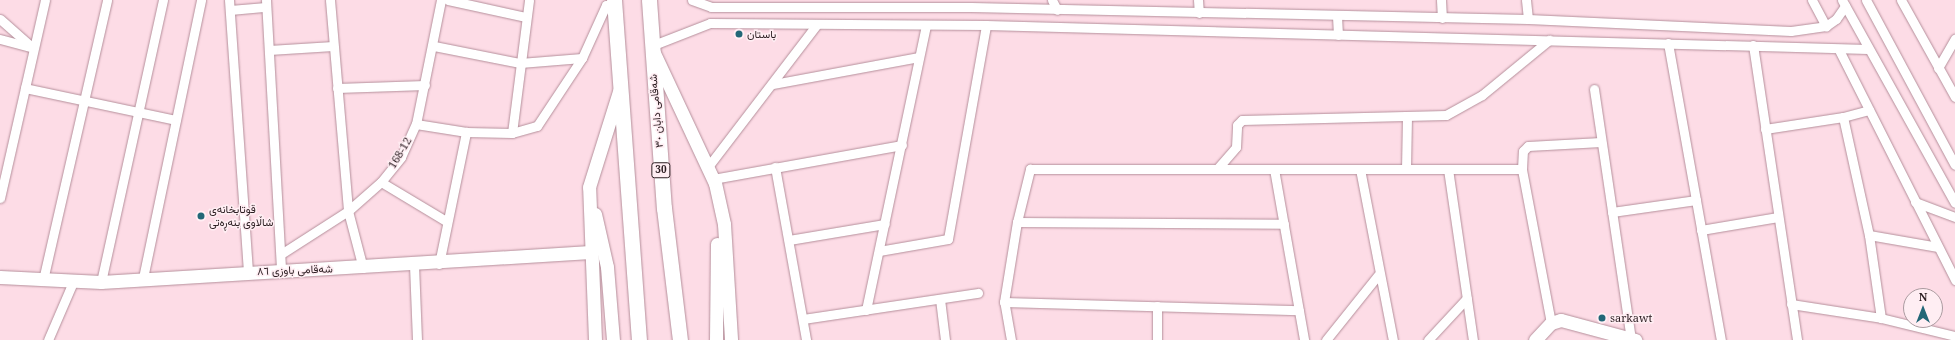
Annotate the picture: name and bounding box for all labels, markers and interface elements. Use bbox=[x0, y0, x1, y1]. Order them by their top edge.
place label: باستان bbox=[747, 27, 776, 41]
marker: باستان bbox=[734, 29, 744, 39]
street label: شەقامی دابان ٣٠ bbox=[646, 74, 666, 148]
street label: 168-12 bbox=[386, 135, 414, 171]
road number: 30 bbox=[651, 162, 671, 178]
place label: قوتابخانەی شاڵاوی بنەڕەتی bbox=[209, 203, 274, 229]
marker: قوتابخانەی شاڵاوی بنەڕەتی bbox=[196, 211, 206, 221]
street label: شەقامی باوزی ٨٦ bbox=[257, 262, 333, 278]
north arrow bbox=[1903, 288, 1943, 328]
text: N bbox=[1919, 289, 1927, 304]
place label: sarkawt bbox=[1610, 311, 1652, 325]
marker: sarkawt bbox=[1597, 313, 1607, 323]

